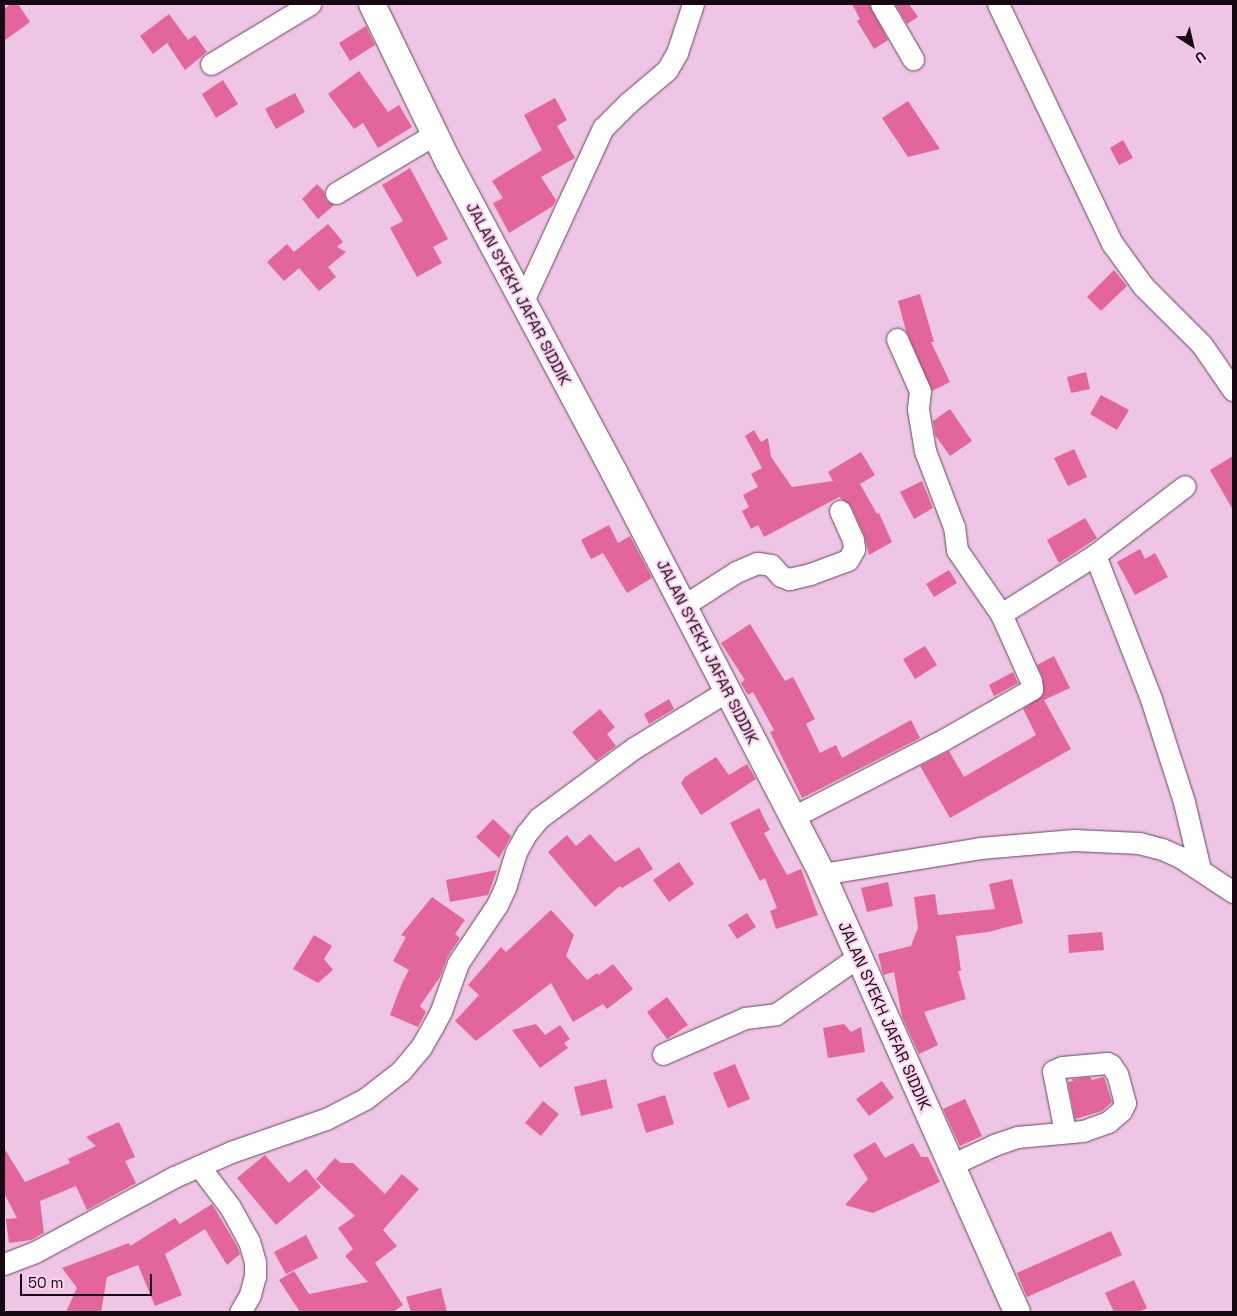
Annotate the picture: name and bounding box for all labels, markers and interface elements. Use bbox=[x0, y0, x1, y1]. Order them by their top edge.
north arrow bbox=[1167, 20, 1217, 70]
text: U bbox=[1192, 47, 1210, 67]
street label: JALAN SYEKH JAFAR SIDDIK bbox=[461, 199, 575, 389]
street label: JALAN SYEKH JAFAR SIDDIK bbox=[652, 556, 762, 748]
street label: JALAN SYEKH JAFAR SIDDIK bbox=[834, 919, 934, 1113]
scale bar bbox=[22, 1264, 155, 1296]
text: 50 m bbox=[28, 1273, 63, 1292]

